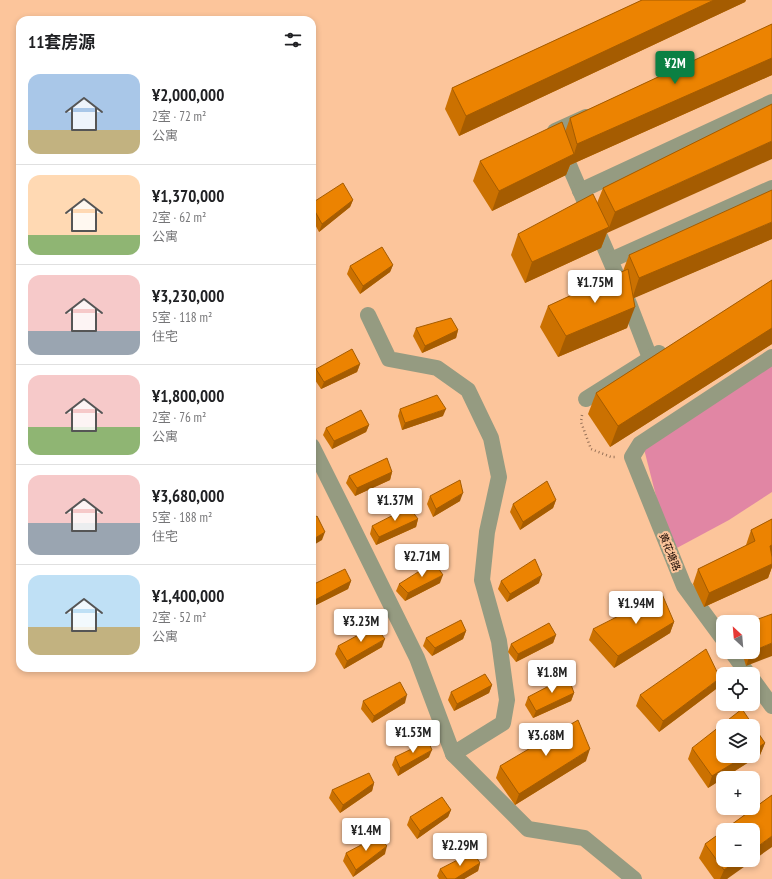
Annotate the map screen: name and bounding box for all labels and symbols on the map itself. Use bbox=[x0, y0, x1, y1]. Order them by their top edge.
pin: ¥2M bbox=[656, 51, 694, 85]
pin: ¥1.75M bbox=[562, 270, 628, 304]
pin: ¥1.37M bbox=[362, 488, 428, 522]
street label: 黄花塘路 bbox=[656, 531, 684, 573]
pin: ¥2.71M bbox=[389, 544, 455, 578]
pin: ¥1.94M bbox=[603, 591, 669, 625]
pin: ¥3.23M bbox=[328, 609, 394, 643]
north arrow bbox=[716, 615, 760, 659]
pin: ¥1.8M bbox=[524, 660, 580, 694]
pin: ¥1.53M bbox=[380, 720, 446, 754]
pin: ¥3.68M bbox=[513, 723, 579, 757]
pin: ¥1.4M bbox=[338, 818, 394, 852]
pin: ¥2.29M bbox=[427, 833, 493, 867]

